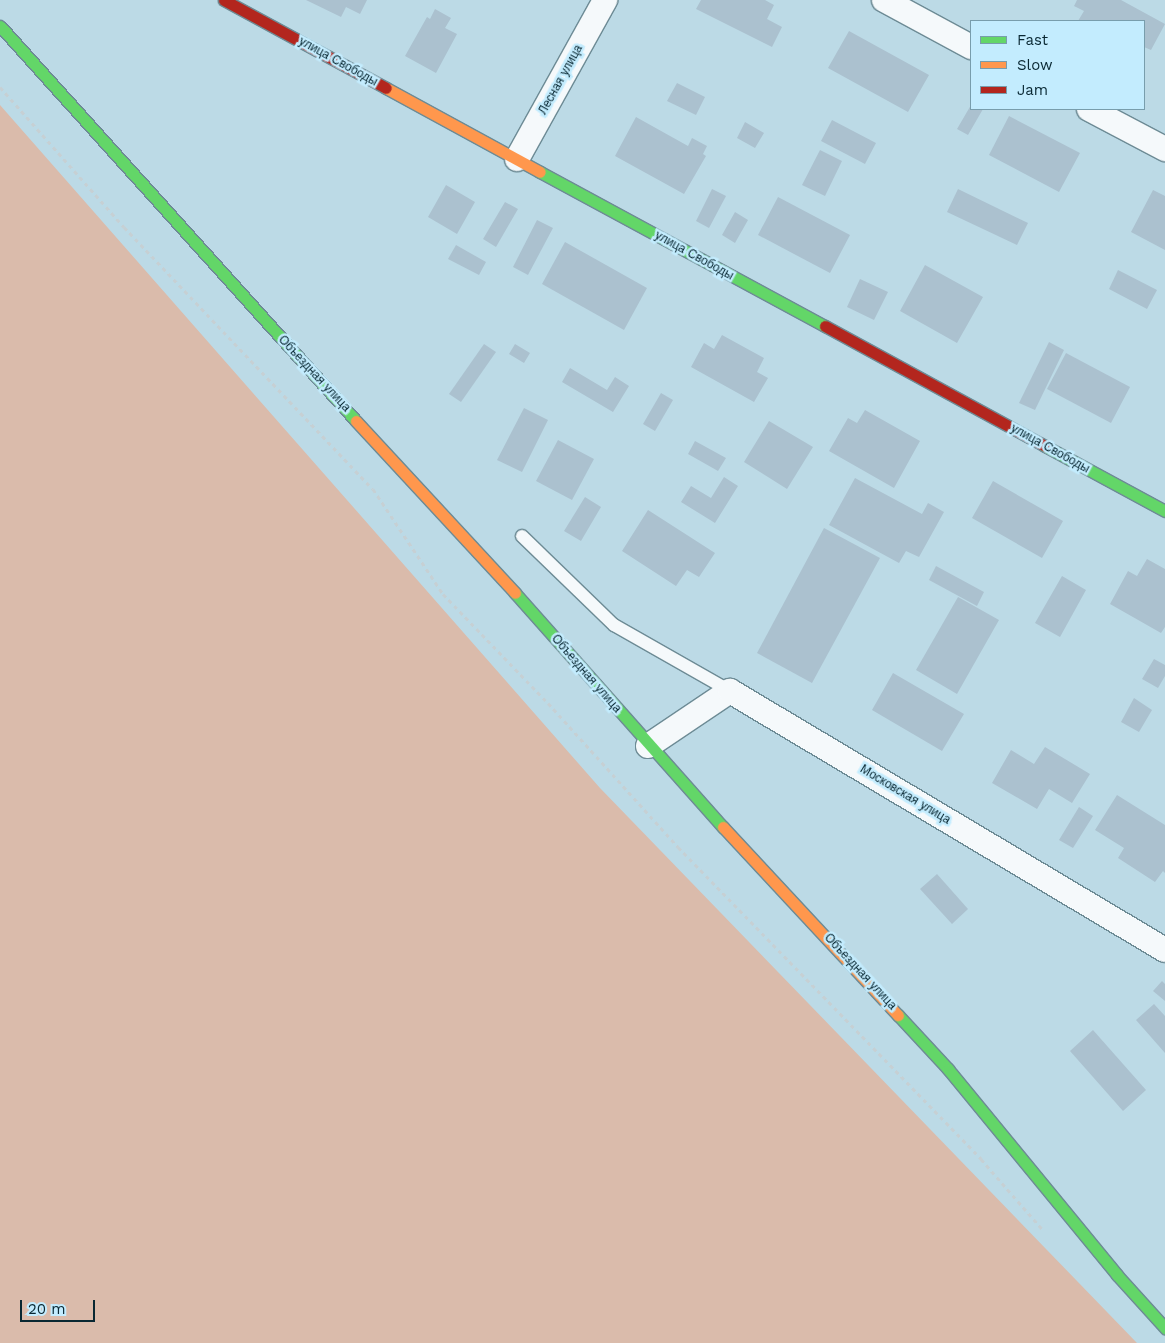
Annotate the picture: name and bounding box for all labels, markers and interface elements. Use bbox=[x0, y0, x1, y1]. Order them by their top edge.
legend bbox=[970, 20, 1145, 110]
text: Fast bbox=[1017, 31, 1048, 49]
street label: улица Свободы bbox=[296, 34, 380, 90]
street label: Лесная улица bbox=[536, 43, 586, 117]
text: Slow bbox=[1017, 56, 1053, 74]
text: Jam bbox=[1017, 81, 1048, 99]
street label: улица Свободы bbox=[652, 228, 736, 284]
street label: Объездная улица bbox=[275, 333, 353, 415]
street label: улица Свободы bbox=[1008, 421, 1092, 477]
street label: Объездная улица bbox=[548, 632, 624, 716]
street label: Московская улица bbox=[857, 762, 953, 828]
street label: Объездная улица bbox=[821, 931, 899, 1013]
scale bar bbox=[22, 1290, 98, 1322]
text: 20 m bbox=[28, 1300, 66, 1318]

